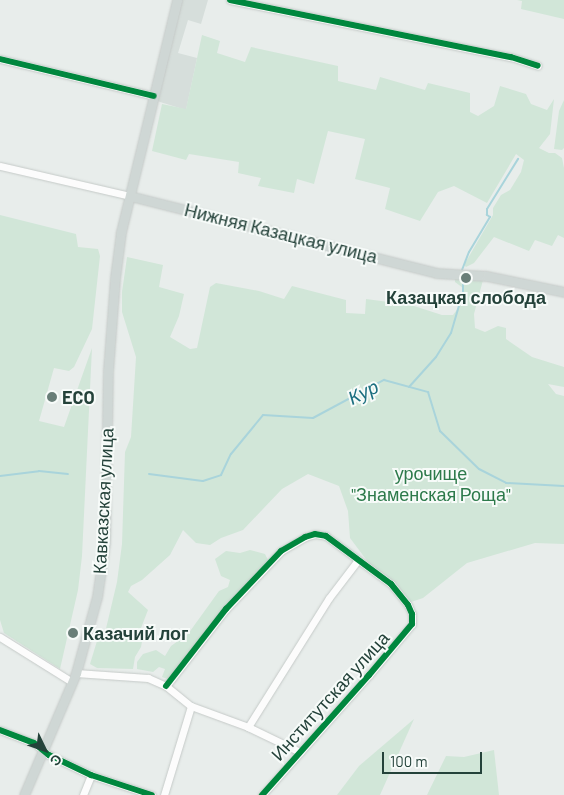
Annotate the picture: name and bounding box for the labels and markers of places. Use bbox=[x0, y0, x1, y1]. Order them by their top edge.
marker: Казацкая слобода bbox=[460, 272, 472, 284]
place label: Казацкая слобода bbox=[386, 286, 546, 308]
place label: ECO bbox=[62, 386, 95, 408]
marker: ECO bbox=[46, 391, 58, 403]
place label: Казачий лог bbox=[83, 622, 189, 644]
marker: Казачий лог bbox=[67, 627, 79, 639]

